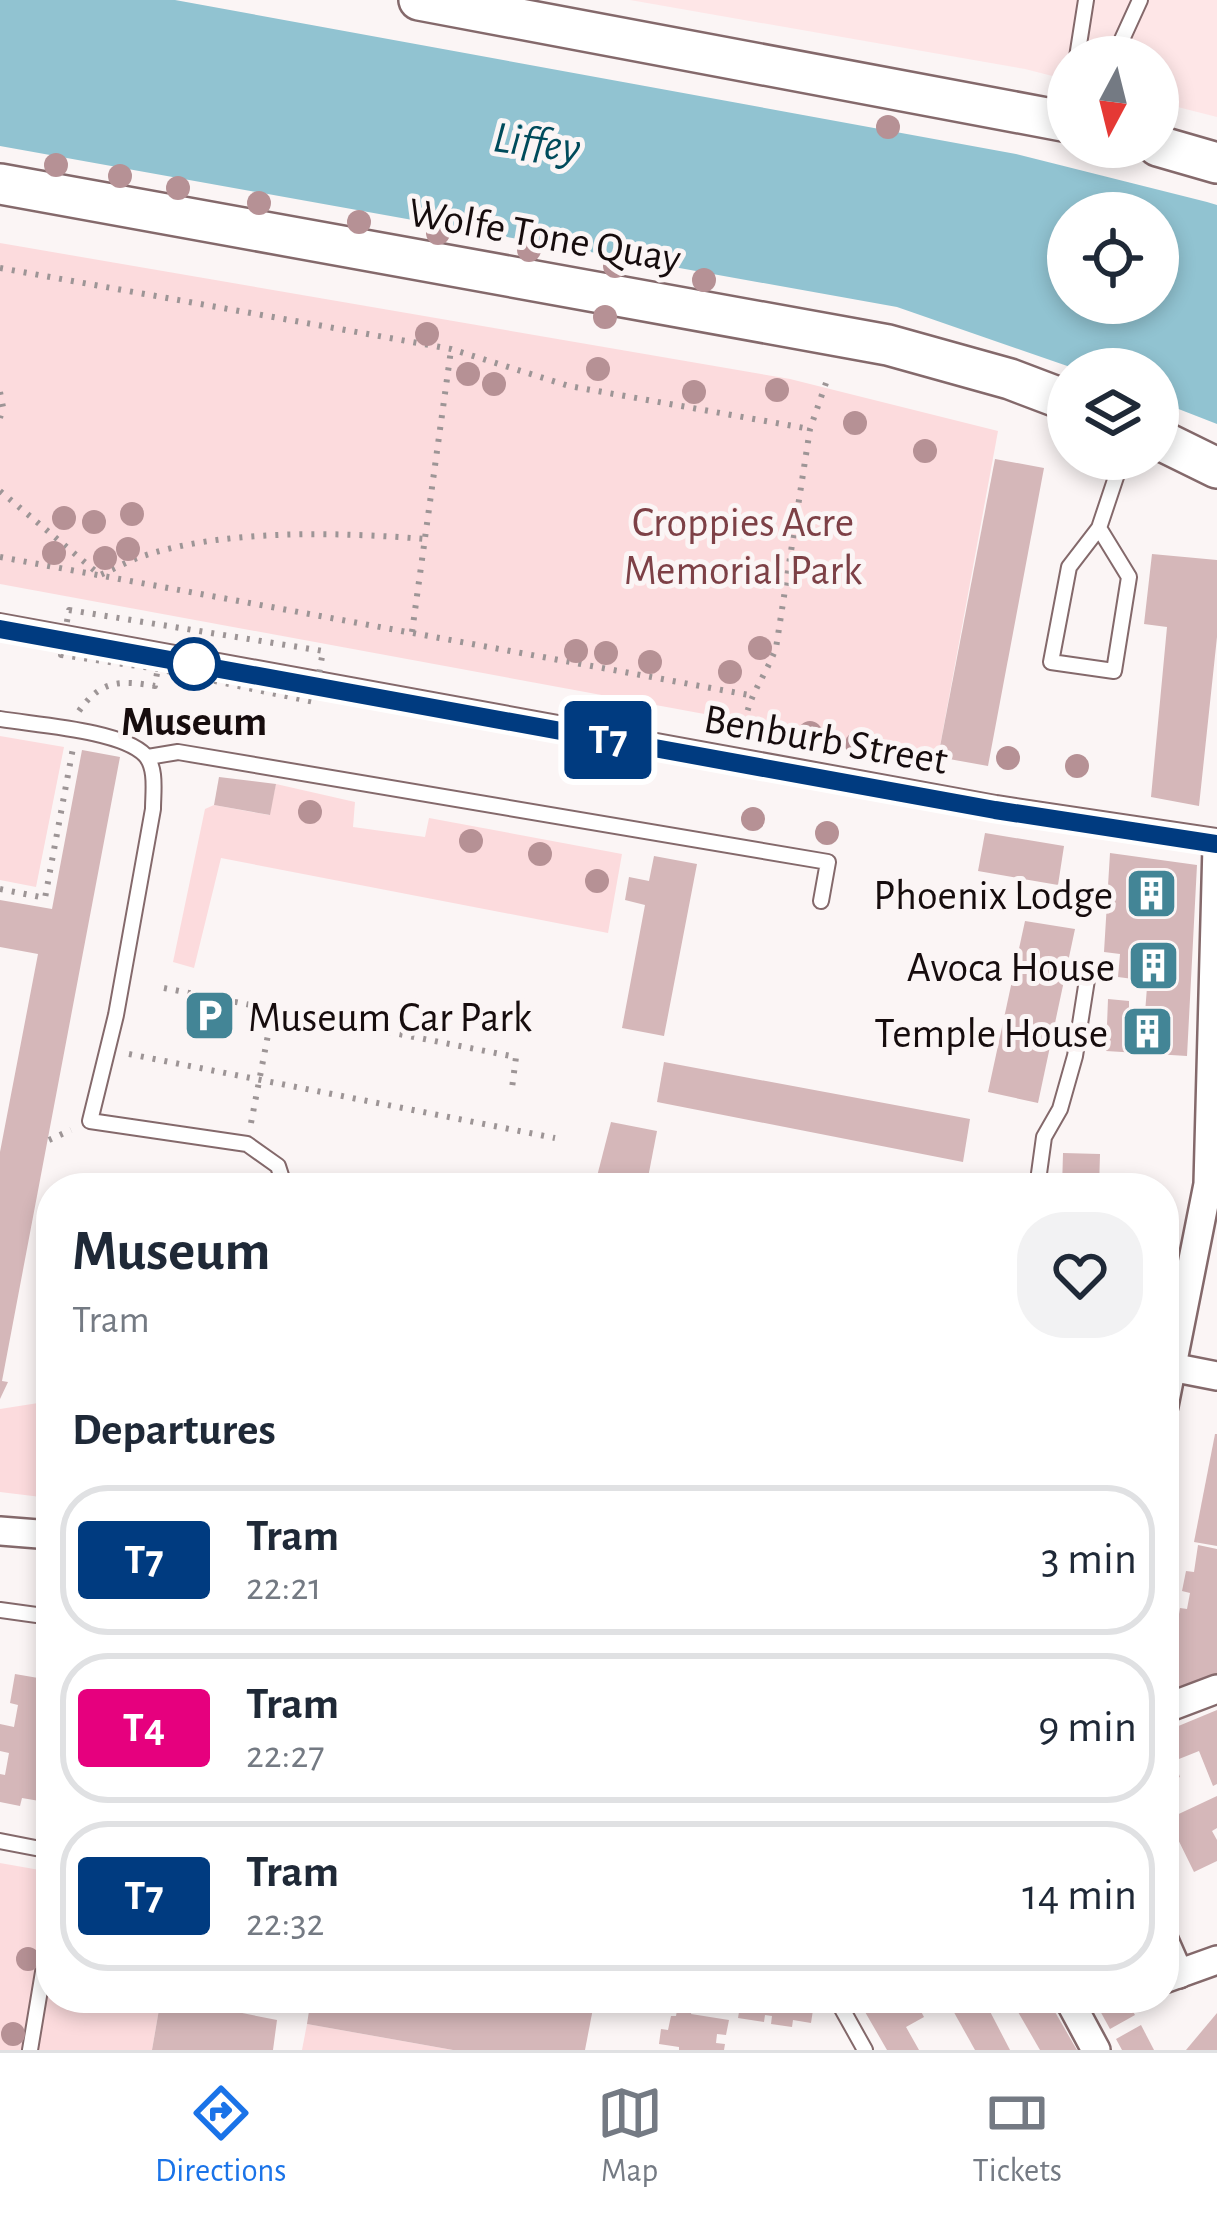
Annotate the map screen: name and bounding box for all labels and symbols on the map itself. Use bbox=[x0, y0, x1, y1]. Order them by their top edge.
north arrow bbox=[1047, 36, 1179, 168]
water label: Liffey bbox=[490, 115, 584, 172]
street label: Wolfe Tone Quay bbox=[405, 191, 684, 281]
park label: Croppies Acre Memorial Park bbox=[624, 502, 862, 592]
marker: Museum bbox=[169, 639, 219, 689]
street label: Benburb Street bbox=[700, 698, 951, 782]
place label: Museum bbox=[121, 701, 267, 743]
line badge: T7 bbox=[554, 701, 662, 779]
building icon: Phoenix Lodge bbox=[1124, 866, 1180, 922]
place label: Phoenix Lodge bbox=[873, 875, 1113, 917]
building icon: Avoca House bbox=[1126, 938, 1182, 994]
place label: Avoca House bbox=[907, 947, 1115, 989]
parking icon: Museum Car Park bbox=[181, 988, 237, 1044]
place label: Museum Car Park bbox=[248, 997, 532, 1039]
building icon: Temple House bbox=[1119, 1004, 1175, 1060]
place label: Temple House bbox=[874, 1013, 1108, 1055]

